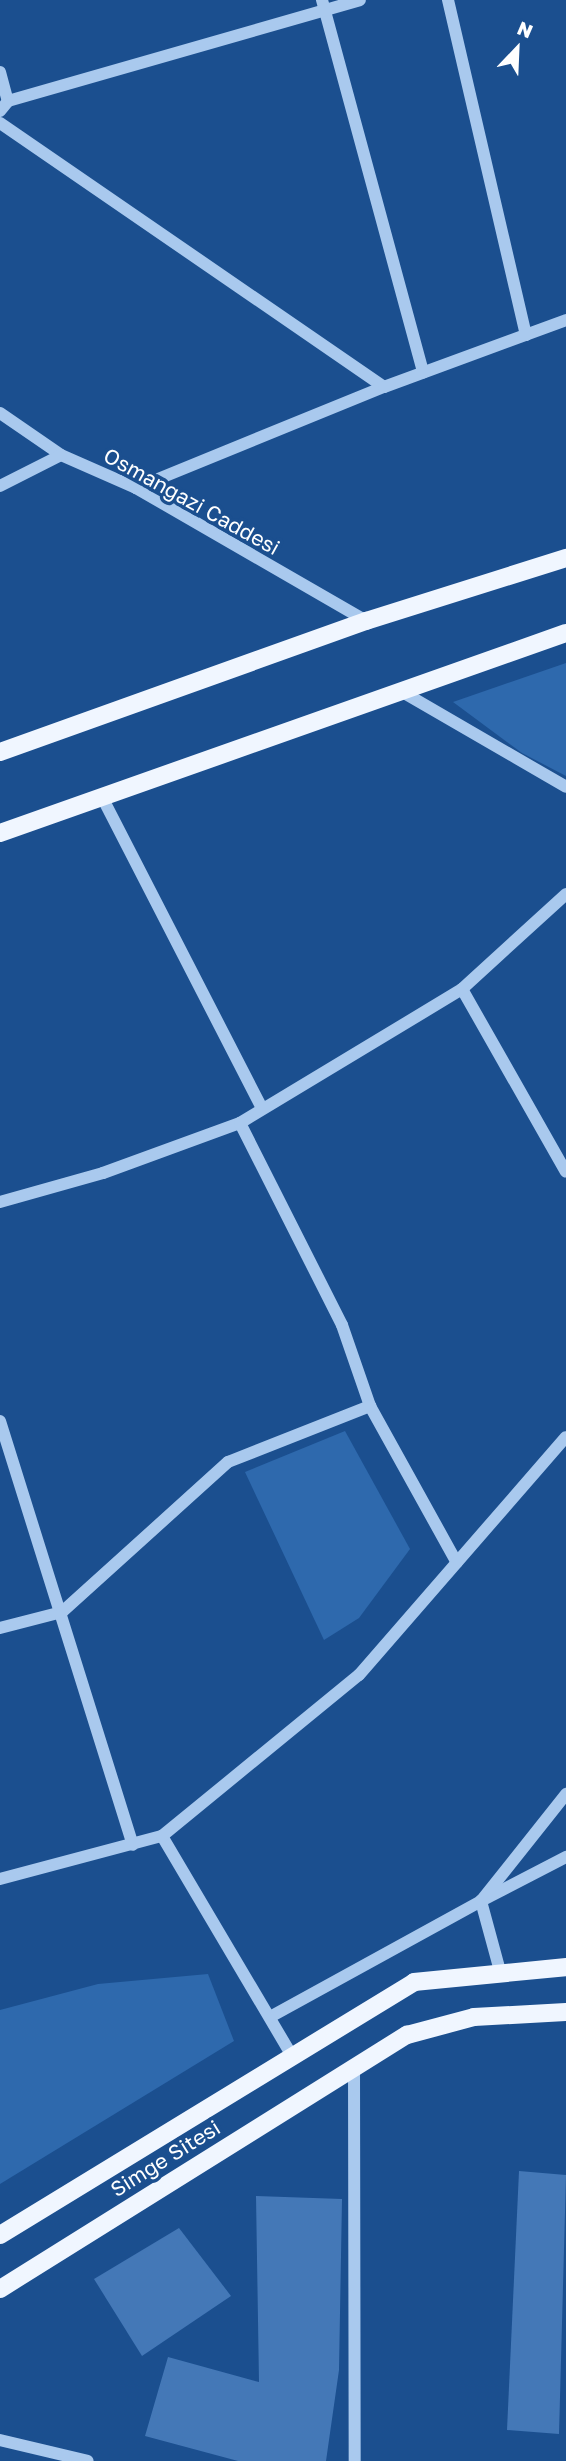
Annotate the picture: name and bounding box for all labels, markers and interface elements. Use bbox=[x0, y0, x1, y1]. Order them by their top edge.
north arrow bbox=[482, 14, 552, 84]
text: N bbox=[514, 16, 537, 43]
street label: Osmangazi Caddesi bbox=[100, 442, 284, 560]
street label: Simge Sitesi bbox=[106, 2114, 224, 2202]

